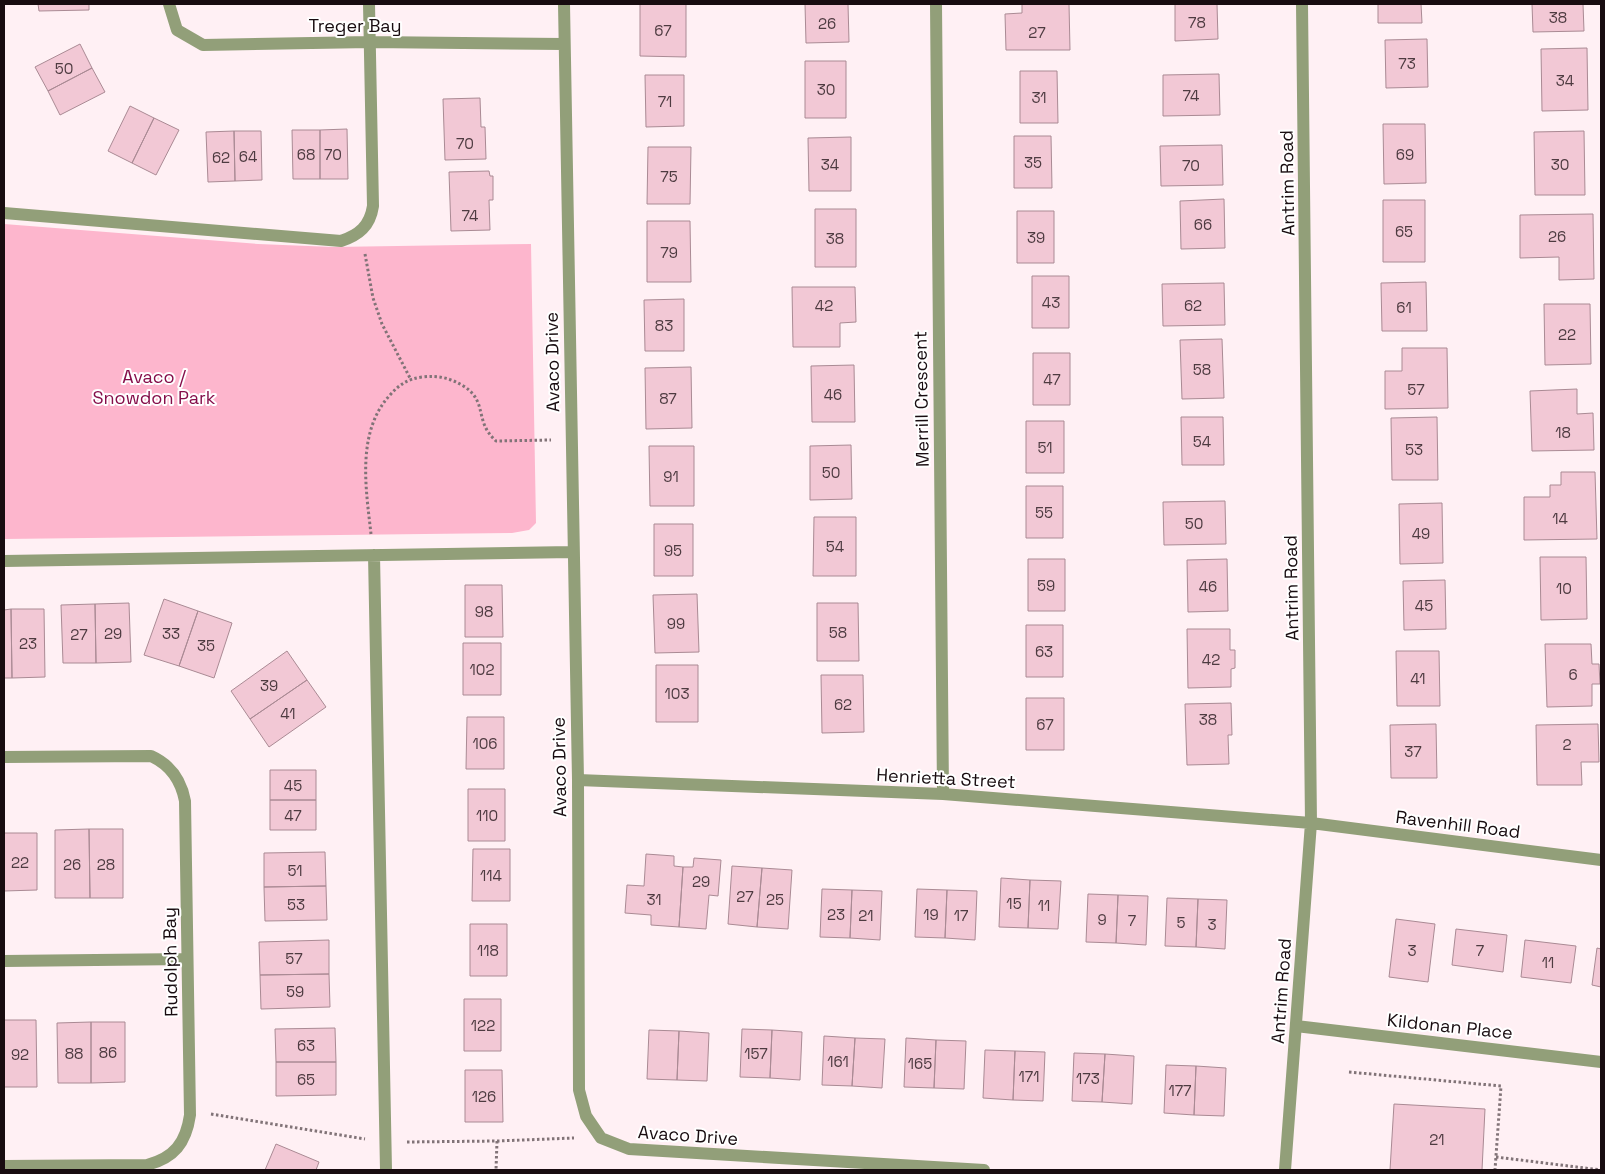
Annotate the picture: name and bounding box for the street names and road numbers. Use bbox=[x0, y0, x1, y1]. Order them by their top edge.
street label: Treger Bay bbox=[309, 14, 402, 37]
street label: Antrim Road bbox=[1275, 130, 1299, 236]
street label: Avaco Drive bbox=[540, 312, 564, 412]
street label: Merrill Crescent bbox=[908, 331, 934, 467]
street label: Antrim Road bbox=[1279, 535, 1303, 641]
street label: Avaco Drive bbox=[547, 717, 571, 817]
street label: Henrietta Street bbox=[876, 763, 1016, 793]
street label: Ravenhill Road bbox=[1394, 805, 1522, 843]
street label: Rudolph Bay bbox=[158, 907, 182, 1017]
street label: Antrim Road bbox=[1266, 937, 1296, 1045]
street label: Kildonan Place bbox=[1386, 1008, 1514, 1044]
street label: Avaco Drive bbox=[637, 1120, 739, 1150]

